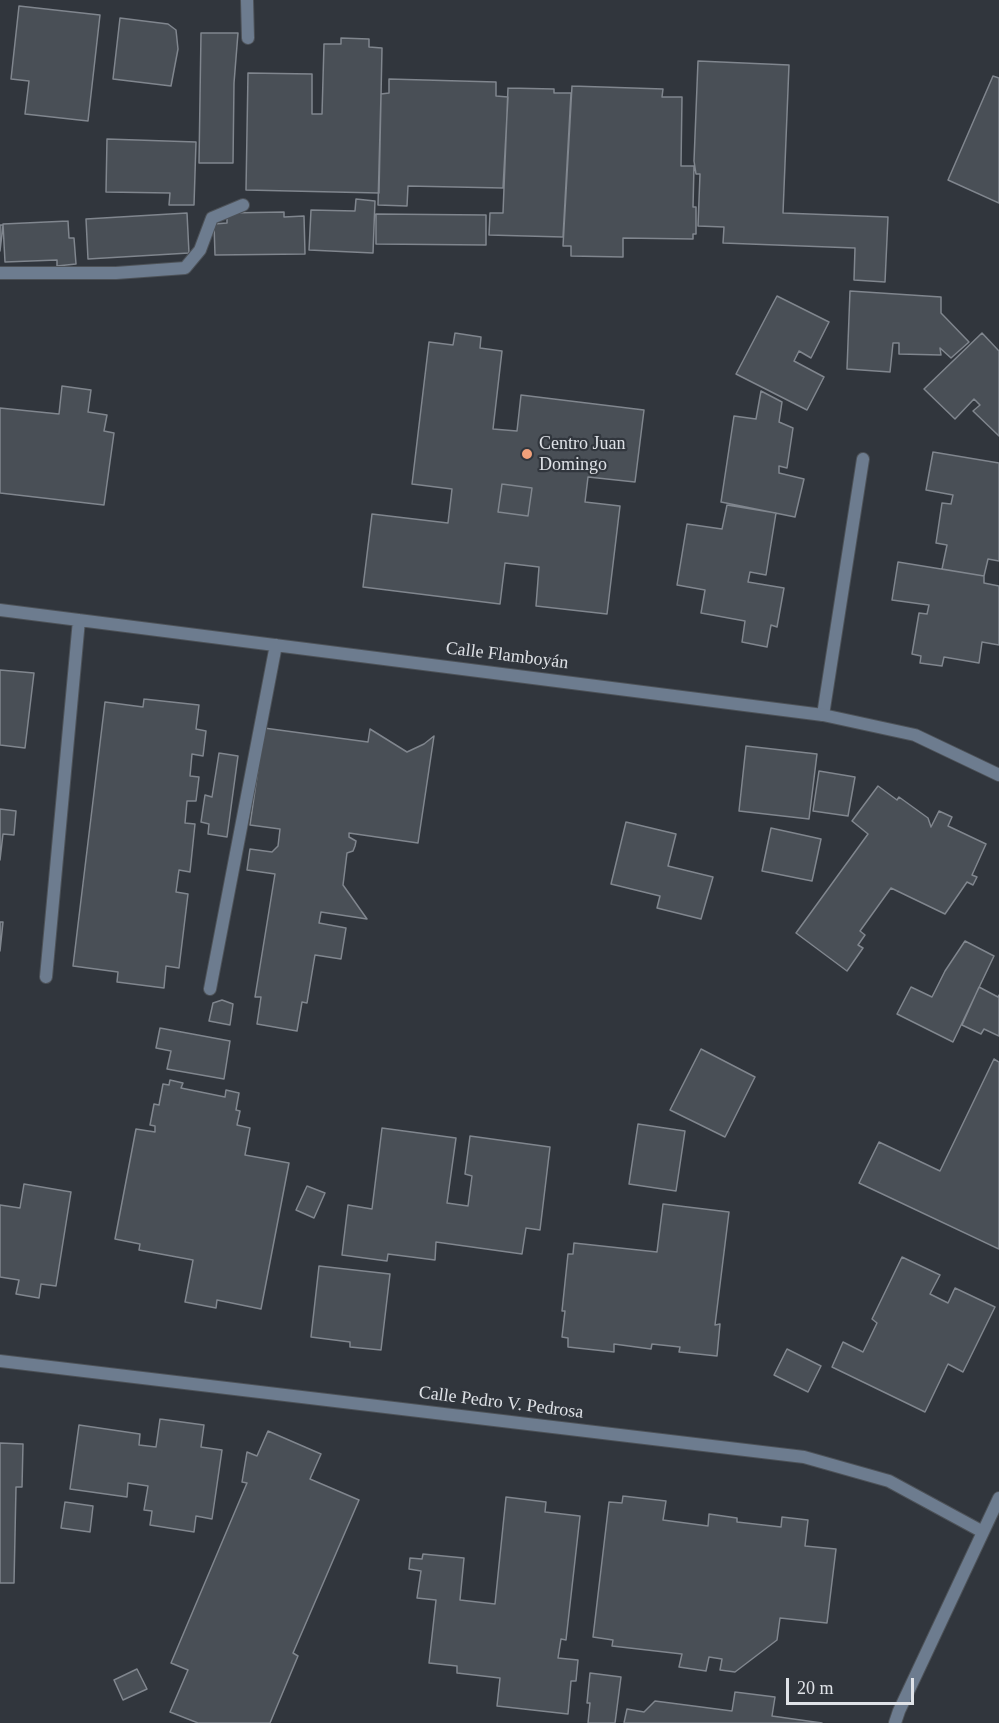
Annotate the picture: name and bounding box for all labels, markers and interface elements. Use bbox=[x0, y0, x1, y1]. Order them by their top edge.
place label: Centro Juan Domingo bbox=[539, 433, 625, 476]
marker: Centro Juan Domingo bbox=[520, 447, 534, 461]
street label: Calle Flamboyán bbox=[444, 638, 570, 674]
street label: Calle Pedro V. Pedrosa bbox=[417, 1382, 585, 1424]
scale bar bbox=[789, 1666, 916, 1704]
text: 20 m bbox=[797, 1678, 834, 1698]

